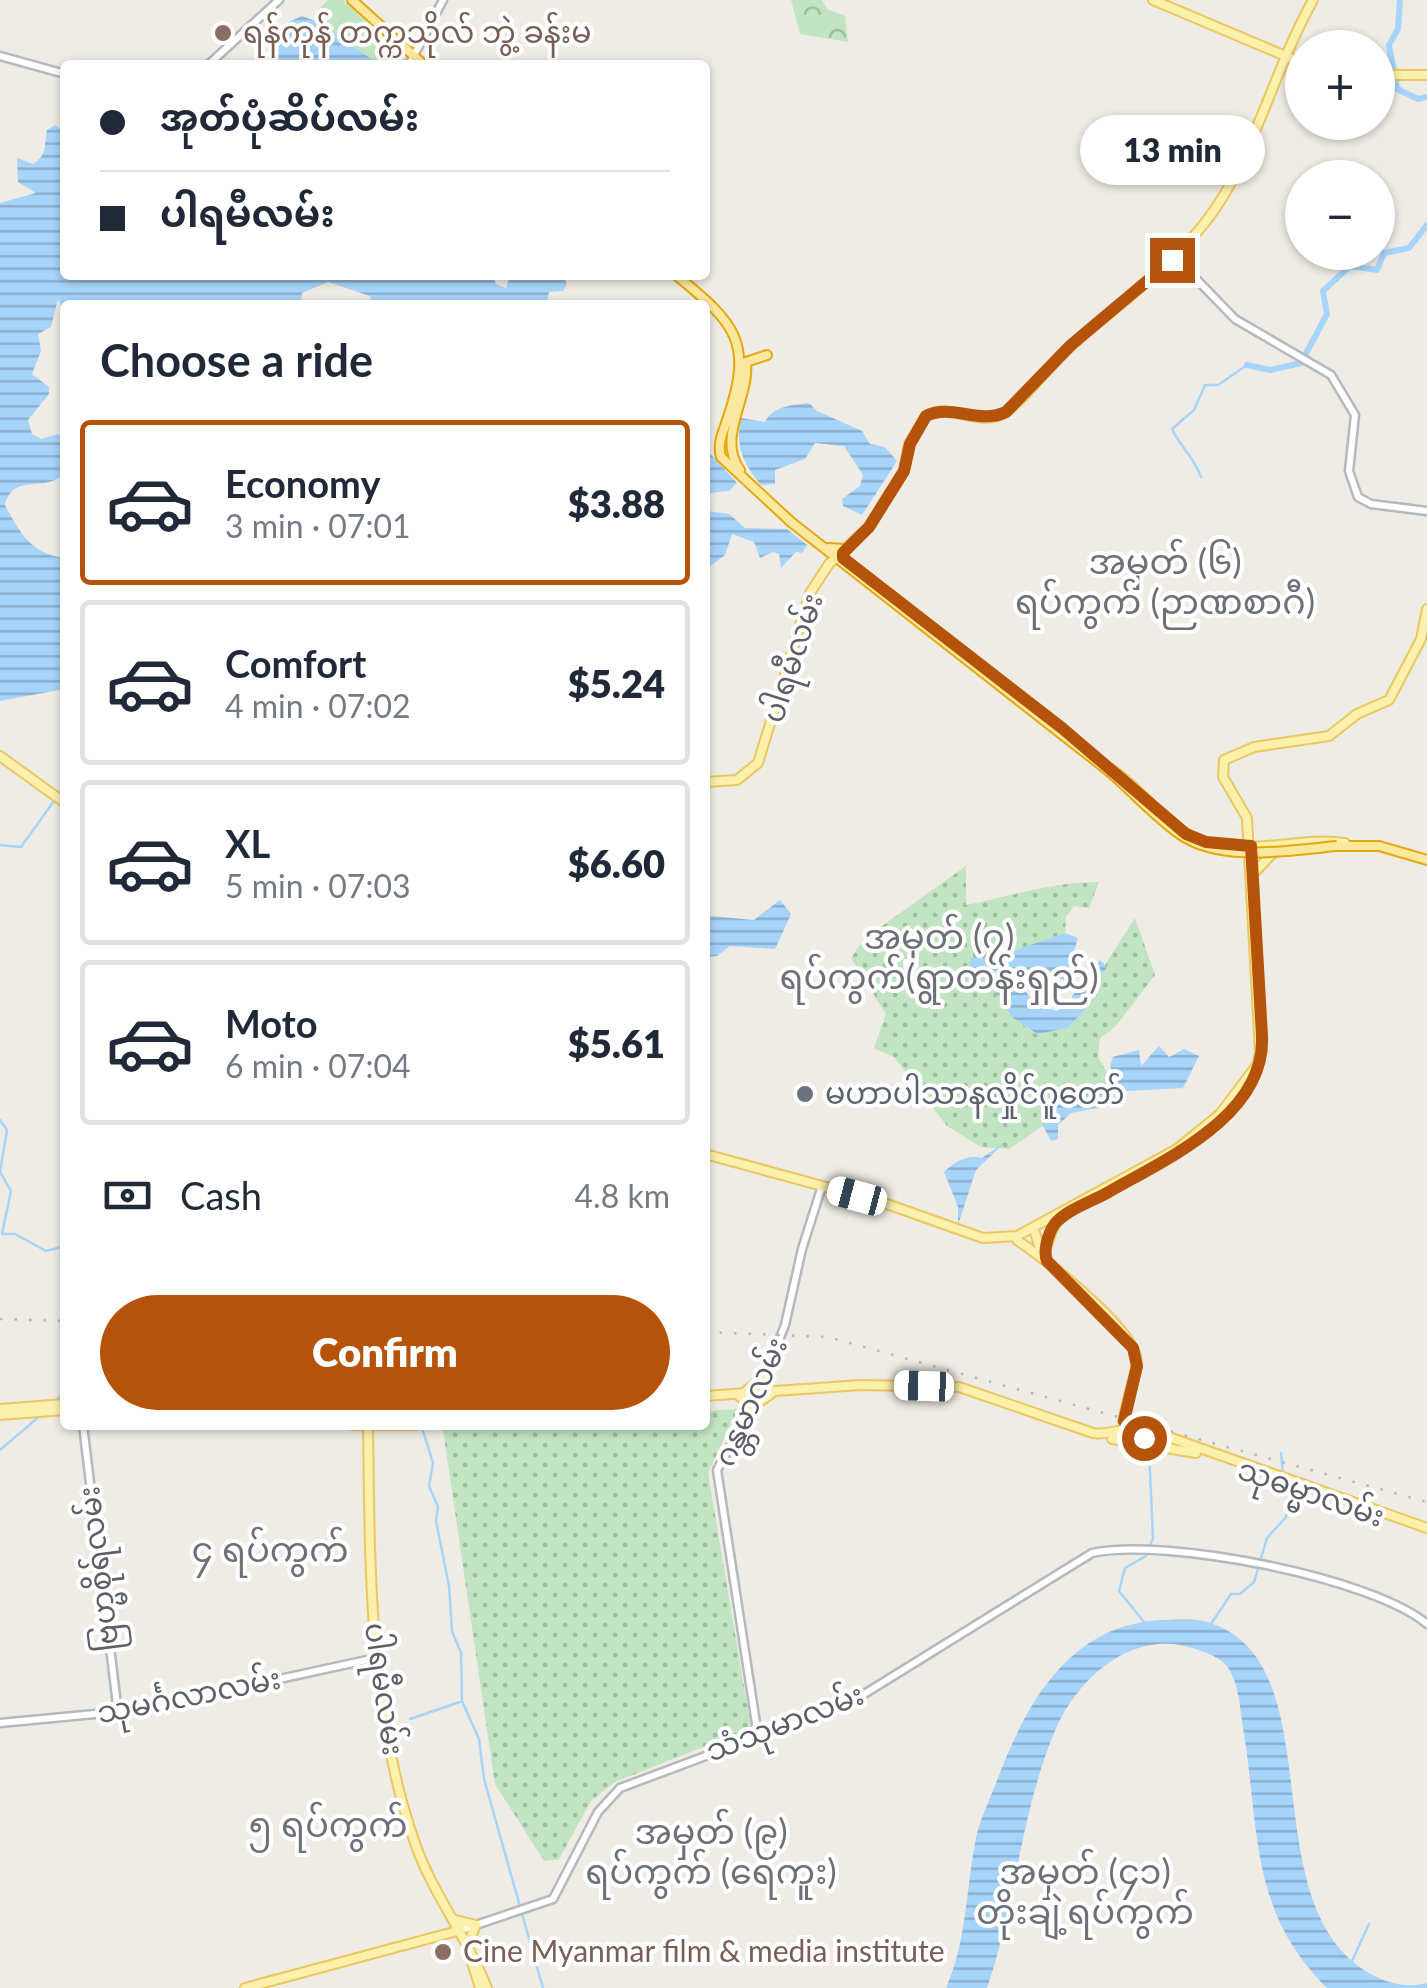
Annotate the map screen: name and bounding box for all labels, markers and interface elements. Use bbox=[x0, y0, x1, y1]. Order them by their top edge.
place label: ရန်ကုန် တက္ကသိုလ် ဘွဲ့ ခန်းမ bbox=[243, 11, 591, 58]
marker: ရန်ကုန် တက္ကသိုလ် ဘွဲ့ ခန်းမ bbox=[212, 22, 234, 44]
map controls bbox=[1285, 30, 1395, 270]
button: + bbox=[1285, 30, 1395, 140]
text: အုတ်ပုံဆိပ်လမ်း bbox=[160, 93, 419, 139]
callout: 13 min bbox=[1080, 115, 1264, 185]
text: 13 min bbox=[1123, 130, 1222, 169]
button: − bbox=[1285, 160, 1395, 270]
text: ပါရမီလမ်း bbox=[160, 189, 335, 235]
route end bbox=[1150, 238, 1195, 283]
text: Choose a ride bbox=[100, 333, 373, 387]
icon: car bbox=[105, 458, 195, 548]
text: Economy bbox=[225, 460, 380, 506]
text: $3.88 bbox=[568, 480, 665, 526]
text: 3 min · 07:01 bbox=[225, 506, 411, 545]
district label: အမှတ် (၆) ရပ်ကွက် (ဉာဏစာဂီ) bbox=[1015, 538, 1315, 630]
street label: ပါရမီလမ်း bbox=[751, 588, 837, 729]
icon: car bbox=[105, 638, 195, 728]
text: Comfort bbox=[225, 640, 366, 686]
text: $5.24 bbox=[568, 660, 665, 706]
text: 4 min · 07:02 bbox=[225, 686, 411, 725]
icon: car bbox=[105, 818, 195, 908]
text: XL bbox=[225, 820, 270, 866]
text: $6.60 bbox=[568, 840, 665, 886]
text: 5 min · 07:03 bbox=[225, 866, 411, 905]
district label: အမှတ် (၇) ရပ်ကွက်(ရွာတန်းရှည်) bbox=[779, 913, 1099, 1005]
icon: car bbox=[105, 998, 195, 1088]
text: Moto bbox=[225, 1000, 318, 1046]
text: $5.61 bbox=[568, 1020, 665, 1066]
text: 6 min · 07:04 bbox=[225, 1046, 411, 1085]
place label: မဟာပါသာနလှိုင်ဂူတော် bbox=[825, 1072, 1125, 1119]
marker: မဟာပါသာနလှိုင်ဂူတော် bbox=[794, 1083, 816, 1105]
icon: cash bbox=[100, 1168, 155, 1223]
text: Cash bbox=[180, 1172, 262, 1218]
car bbox=[824, 1174, 890, 1218]
text: 4.8 km bbox=[575, 1176, 670, 1215]
button: Confirm bbox=[100, 1295, 670, 1410]
street label: ဂန္တမာလမ်း bbox=[703, 1330, 802, 1475]
car bbox=[893, 1370, 955, 1402]
route start bbox=[1122, 1416, 1167, 1461]
street label: သုဓမ္မာလမ်း bbox=[1231, 1447, 1390, 1542]
street label: ဗြဟ္မစိုရ်လမ်း bbox=[67, 1483, 135, 1654]
district label: ၄ ရပ်ကွက် bbox=[191, 1526, 349, 1578]
street label: ပါရမီလမ်း bbox=[350, 1620, 415, 1759]
street label: သုမင်္ဂလာလမ်း bbox=[94, 1657, 285, 1738]
street label: သံသုမာလမ်း bbox=[700, 1673, 871, 1776]
district label: ၅ ရပ်ကွက် bbox=[248, 1801, 408, 1853]
district label: အမှတ် (၉) ရပ်ကွက် (ရေကူး) bbox=[585, 1808, 837, 1900]
district label: အမှတ် (၄၁) တိုးချဲ့ရပ်ကွက် bbox=[976, 1848, 1194, 1941]
place label: Cine Myanmar film & media institute bbox=[463, 1932, 945, 1968]
marker: Cine Myanmar film & media institute bbox=[432, 1941, 454, 1963]

